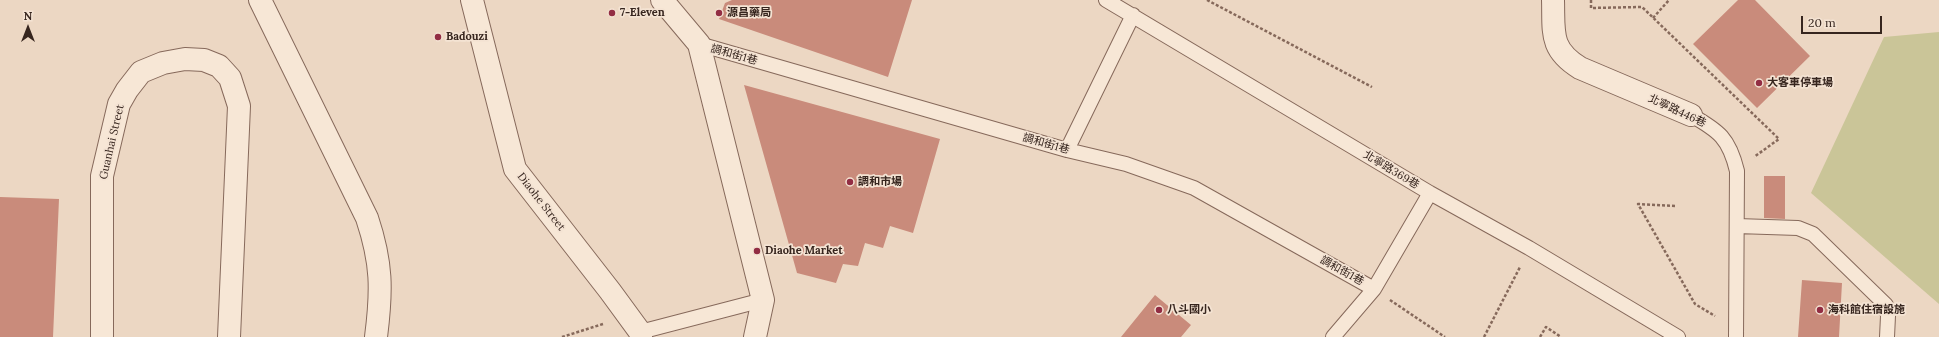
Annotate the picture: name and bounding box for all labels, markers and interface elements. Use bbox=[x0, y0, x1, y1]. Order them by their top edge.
place label: 7-Eleven bbox=[620, 6, 665, 20]
place label: 源昌藥局 bbox=[727, 6, 771, 20]
north arrow bbox=[8, 8, 48, 48]
marker: 7-Eleven bbox=[607, 8, 617, 18]
marker: 源昌藥局 bbox=[714, 8, 724, 18]
scale bar bbox=[1803, 8, 1884, 34]
text: N bbox=[24, 9, 32, 23]
text: 20 m bbox=[1808, 15, 1836, 30]
place label: Badouzi bbox=[446, 30, 488, 44]
marker: Badouzi bbox=[433, 32, 443, 42]
street label: 調和街1巷 bbox=[709, 42, 759, 68]
place label: 大客車停車場 bbox=[1767, 76, 1833, 90]
marker: 大客車停車場 bbox=[1754, 78, 1764, 88]
street label: 北寧路446巷 bbox=[1646, 92, 1708, 130]
street label: Guanhai Street bbox=[97, 103, 127, 181]
street label: 調和街1巷 bbox=[1021, 131, 1071, 157]
street label: 北寧路369巷 bbox=[1361, 148, 1421, 192]
street label: Diaohe Street bbox=[514, 170, 568, 234]
place label: 調和市場 bbox=[858, 175, 902, 189]
marker: 調和市場 bbox=[845, 177, 855, 187]
place label: Diaohe Market bbox=[765, 244, 843, 258]
marker: Diaohe Market bbox=[752, 246, 762, 256]
street label: 調和街1巷 bbox=[1318, 254, 1366, 288]
place label: 八斗國小 bbox=[1167, 303, 1211, 317]
place label: 海科館住宿設施 bbox=[1828, 303, 1905, 317]
marker: 八斗國小 bbox=[1154, 305, 1164, 315]
marker: 海科館住宿設施 bbox=[1815, 305, 1825, 315]

